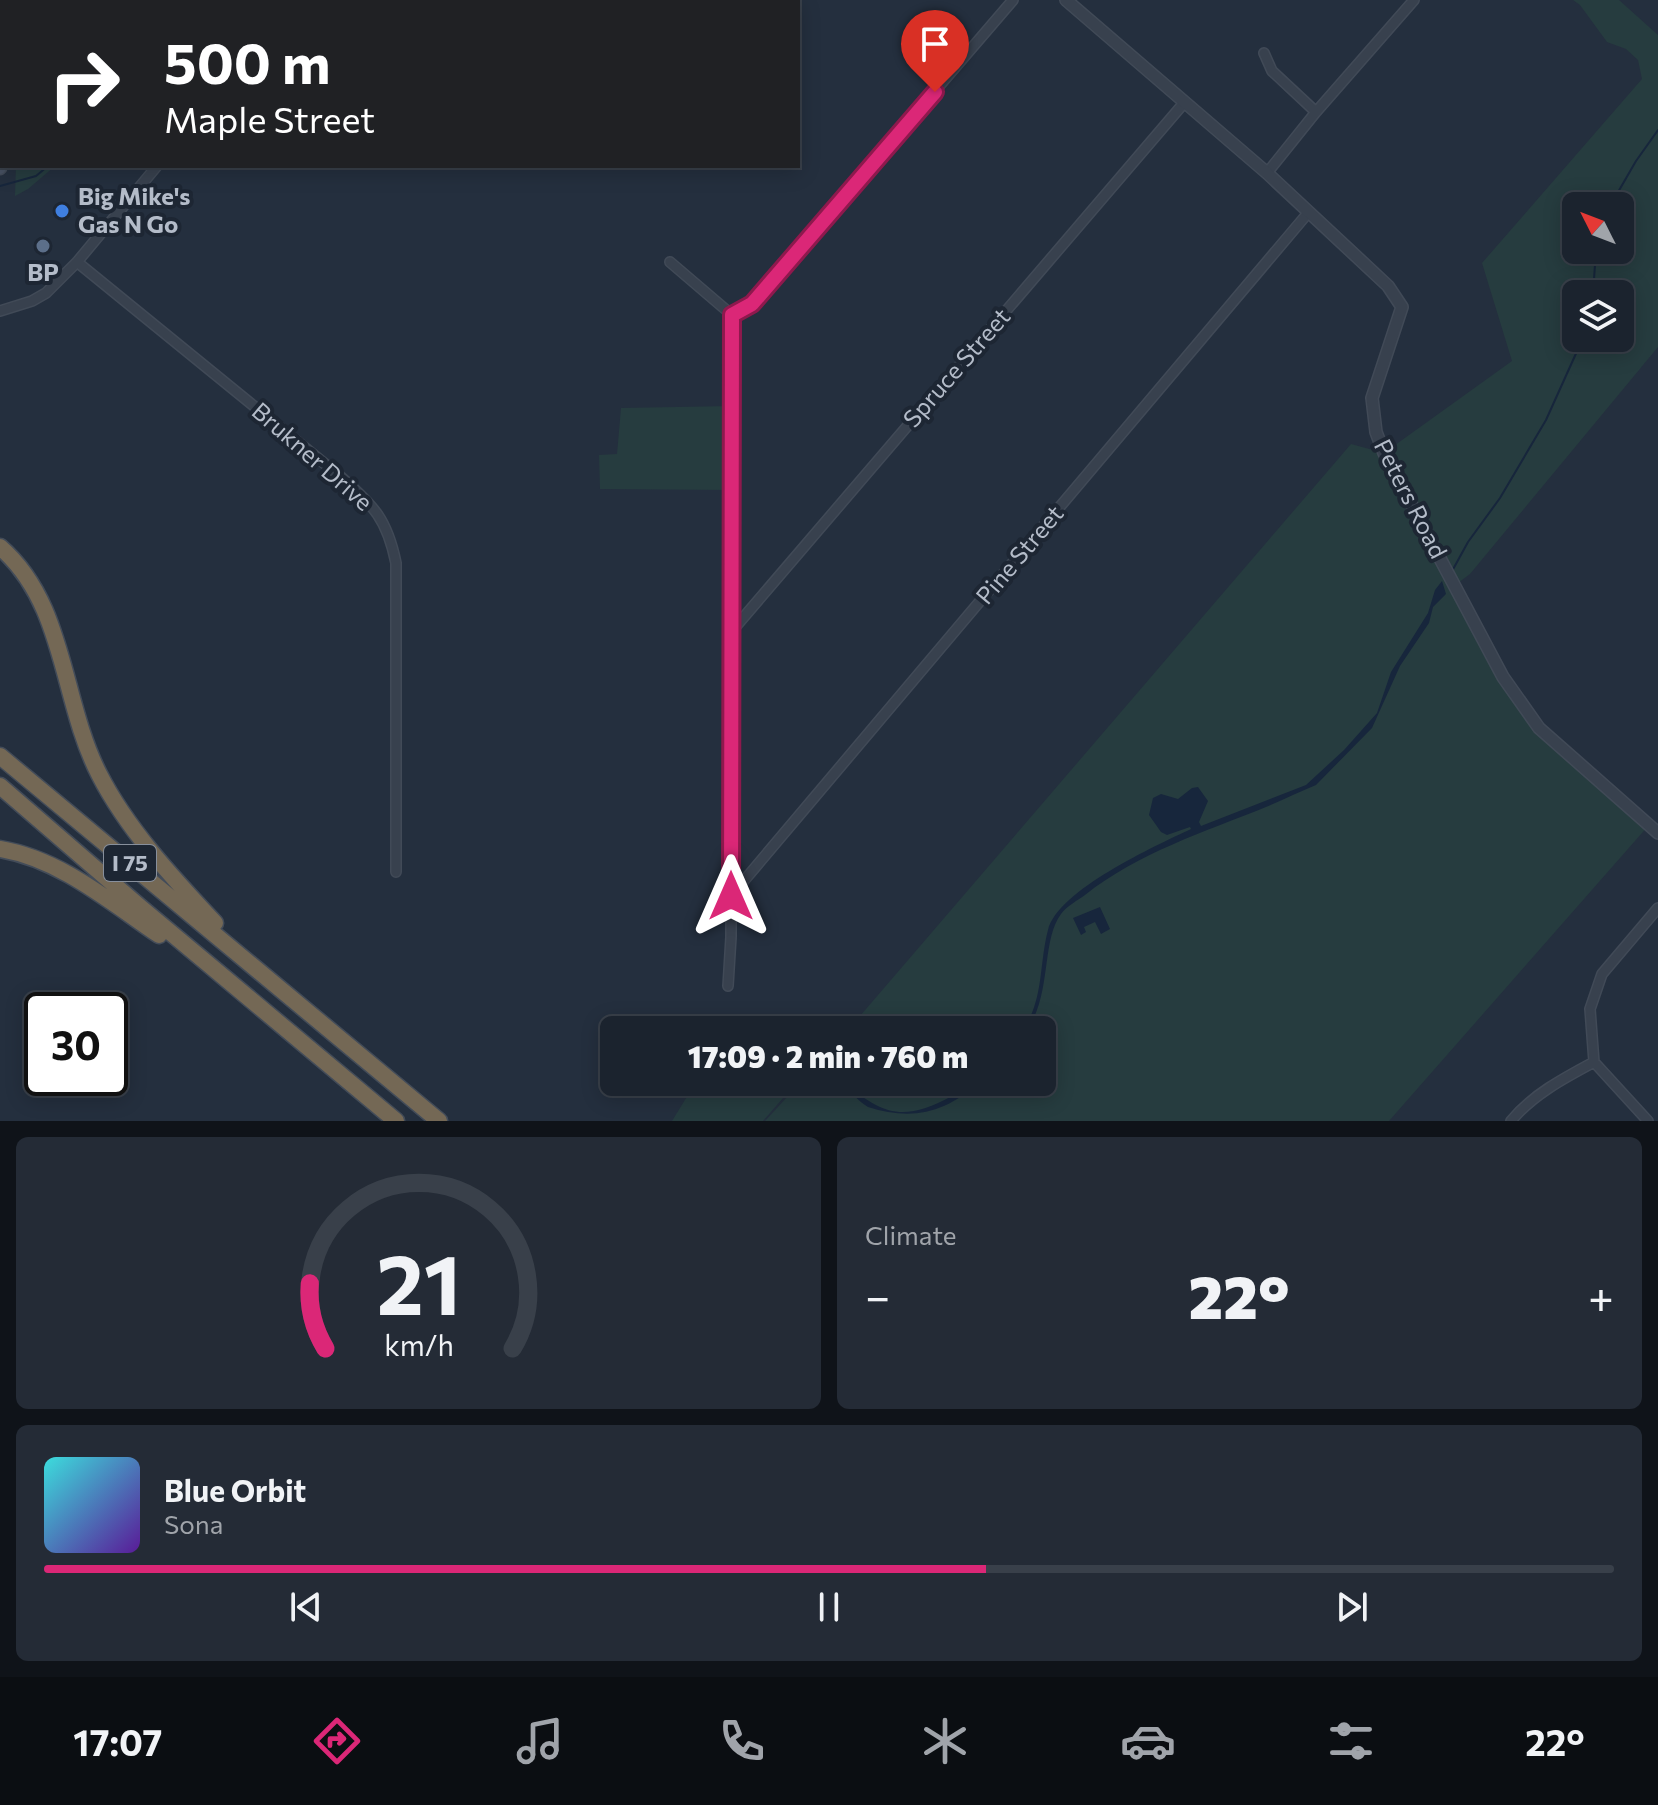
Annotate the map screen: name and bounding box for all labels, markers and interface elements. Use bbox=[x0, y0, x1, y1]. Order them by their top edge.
pin bbox=[901, 10, 969, 92]
icon: arrive bbox=[913, 22, 957, 66]
text: 500 m bbox=[164, 27, 331, 96]
icon: right bbox=[32, 32, 136, 136]
text: Maple Street bbox=[164, 96, 375, 140]
place label: Big Mike's Gas N Go bbox=[78, 181, 191, 238]
north arrow bbox=[1562, 192, 1634, 264]
map controls bbox=[1562, 192, 1634, 352]
marker: Big Mike's Gas N Go bbox=[53, 202, 71, 220]
marker: BP bbox=[34, 237, 52, 255]
place label: BP bbox=[27, 257, 59, 286]
button: layers bbox=[1562, 280, 1634, 352]
street label: Spruce Street bbox=[896, 301, 1016, 432]
street label: Brukner Drive bbox=[247, 396, 379, 516]
street label: Peters Road bbox=[1369, 434, 1454, 563]
street label: Pine Street bbox=[969, 499, 1069, 609]
road number: I 75 bbox=[104, 845, 156, 881]
position arrow bbox=[689, 854, 773, 938]
speed limit sign: 30 bbox=[24, 992, 128, 1096]
text: 17:09 · 2 min · 760 m bbox=[688, 1037, 968, 1074]
text: Climate bbox=[865, 1219, 957, 1250]
text: 21 bbox=[376, 1230, 461, 1332]
text: 22° bbox=[1189, 1258, 1290, 1331]
text: − bbox=[865, 1268, 890, 1322]
text: + bbox=[1588, 1268, 1614, 1322]
text: km/h bbox=[384, 1327, 453, 1362]
text: Blue Orbit bbox=[164, 1471, 306, 1508]
text: Sona bbox=[164, 1508, 223, 1539]
icon: previous bbox=[284, 1585, 328, 1629]
icon: pause bbox=[807, 1585, 851, 1629]
icon: next bbox=[1330, 1585, 1374, 1629]
icon: directions bbox=[309, 1713, 365, 1769]
icon: music bbox=[512, 1713, 568, 1769]
icon: phone bbox=[714, 1713, 770, 1769]
icon: climate bbox=[917, 1713, 973, 1769]
icon: car bbox=[1120, 1713, 1176, 1769]
icon: filters bbox=[1323, 1713, 1379, 1769]
text: 17:07 bbox=[73, 1719, 162, 1763]
text: 22° bbox=[1525, 1719, 1585, 1763]

